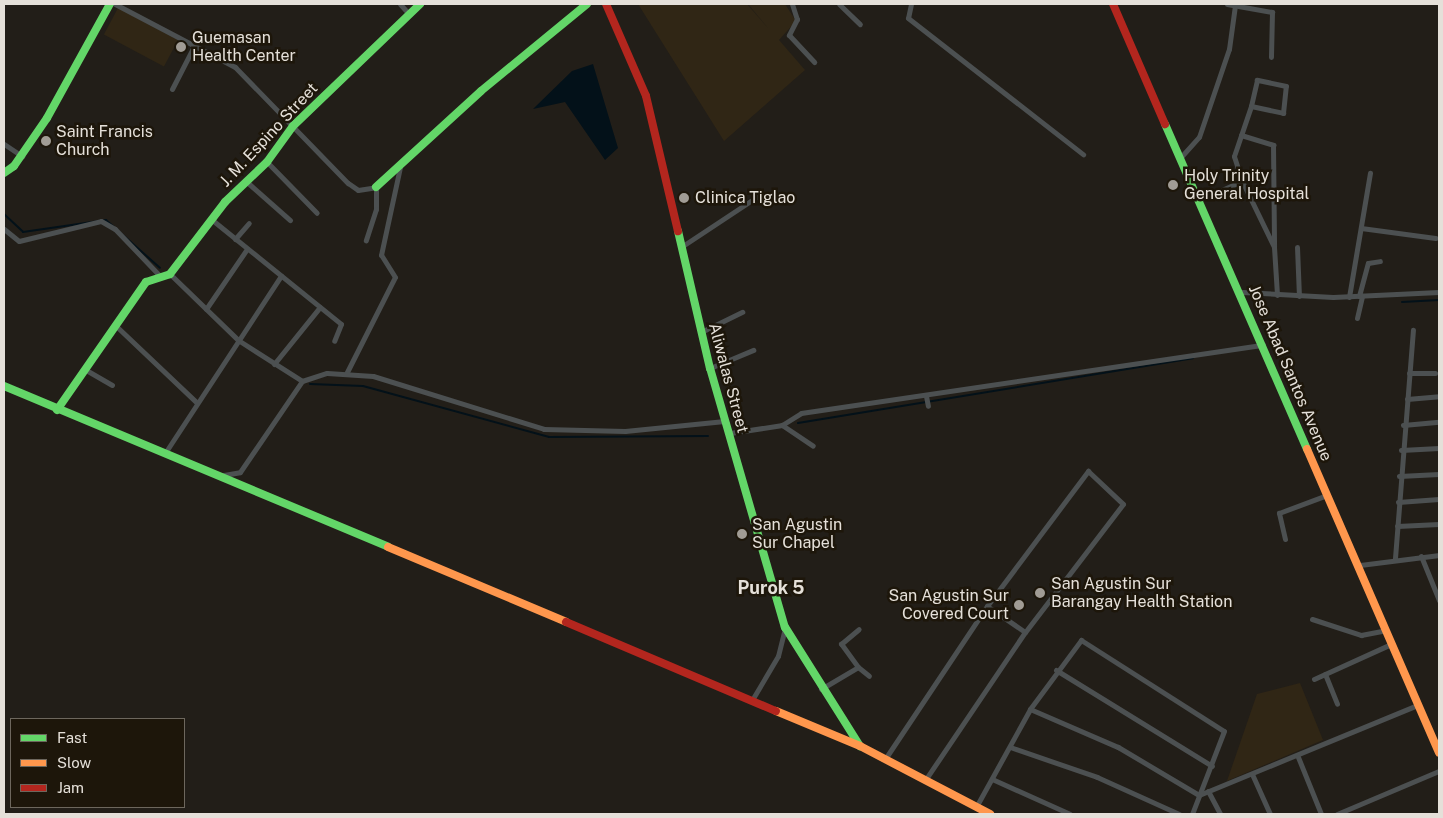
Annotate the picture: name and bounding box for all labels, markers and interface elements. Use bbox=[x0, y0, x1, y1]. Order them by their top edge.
place label: Guemasan Health Center bbox=[192, 28, 296, 66]
marker: Guemasan Health Center bbox=[174, 40, 188, 54]
street label: J. M. Espino Street bbox=[216, 79, 322, 191]
place label: Saint Francis Church bbox=[56, 122, 153, 160]
marker: Saint Francis Church bbox=[40, 135, 52, 147]
place label: Holy Trinity General Hospital bbox=[1184, 166, 1309, 204]
marker: Holy Trinity General Hospital bbox=[1166, 178, 1180, 192]
place label: Clinica Tiglao bbox=[695, 188, 795, 208]
marker: Clinica Tiglao bbox=[677, 191, 691, 205]
street label: Jose Abad Santos Avenue bbox=[1244, 282, 1336, 464]
street label: Aliwalas Street bbox=[704, 321, 752, 435]
place label: San Agustin Sur Chapel bbox=[752, 515, 842, 553]
marker: San Agustin Sur Chapel bbox=[736, 528, 748, 540]
place label: San Agustin Sur Barangay Health Station bbox=[1051, 574, 1232, 612]
district label: Purok 5 bbox=[738, 577, 804, 599]
place label: San Agustin Sur Covered Court bbox=[889, 586, 1009, 624]
marker: San Agustin Sur Barangay Health Station bbox=[1033, 586, 1047, 600]
marker: San Agustin Sur Covered Court bbox=[1013, 599, 1025, 611]
legend bbox=[10, 718, 185, 808]
text: Fast bbox=[57, 729, 87, 746]
text: Slow bbox=[57, 754, 91, 771]
text: Jam bbox=[57, 779, 84, 796]

